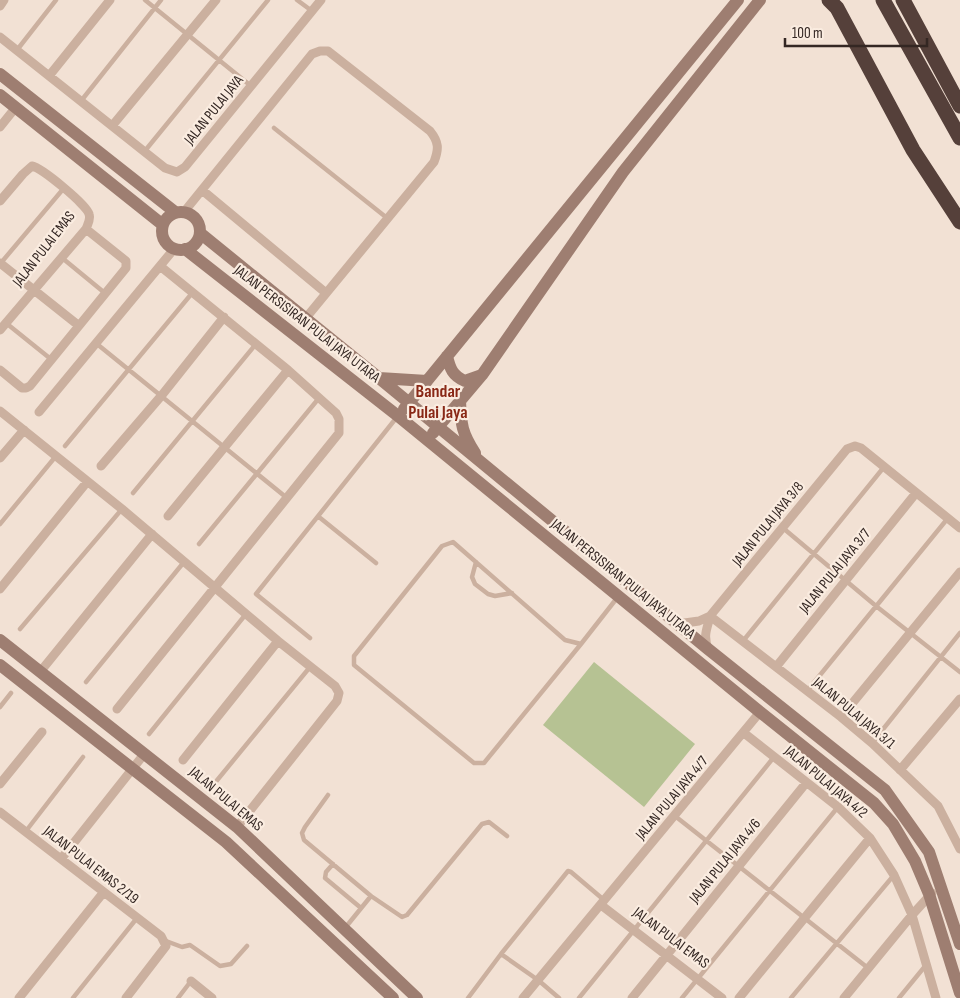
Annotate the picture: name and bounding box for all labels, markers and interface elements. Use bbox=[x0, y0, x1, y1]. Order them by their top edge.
scale bar bbox=[785, 15, 928, 47]
text: 100 m bbox=[792, 24, 823, 43]
street label: JALAN PULAI JAYA bbox=[180, 71, 248, 149]
street label: JALAN PULAI EMAS bbox=[8, 207, 79, 291]
street label: JALAN PERSISIRAN PULAI JAYA UTARA bbox=[229, 260, 384, 387]
district label: Bandar Pulai Jaya bbox=[408, 381, 468, 423]
street label: JALAN PULAI JAYA 3/8 bbox=[727, 478, 808, 571]
street label: JALAN PERSISIRAN PULAI JAYA UTARA bbox=[546, 514, 700, 644]
street label: JALAN PULAI JAYA 3/7 bbox=[794, 525, 875, 618]
street label: JALAN PULAI JAYA 3/1 bbox=[808, 672, 900, 754]
street label: JALAN PULAI JAYA 4/2 bbox=[780, 741, 872, 822]
street label: JALAN PULAI JAYA 4/7 bbox=[631, 752, 713, 845]
street label: JALAN PULAI EMAS bbox=[184, 762, 267, 835]
street label: JALAN PULAI JAYA 4/6 bbox=[684, 815, 765, 908]
street label: JALAN PULAI EMAS 2/19 bbox=[39, 821, 143, 908]
street label: JALAN PULAI EMAS bbox=[628, 902, 713, 973]

